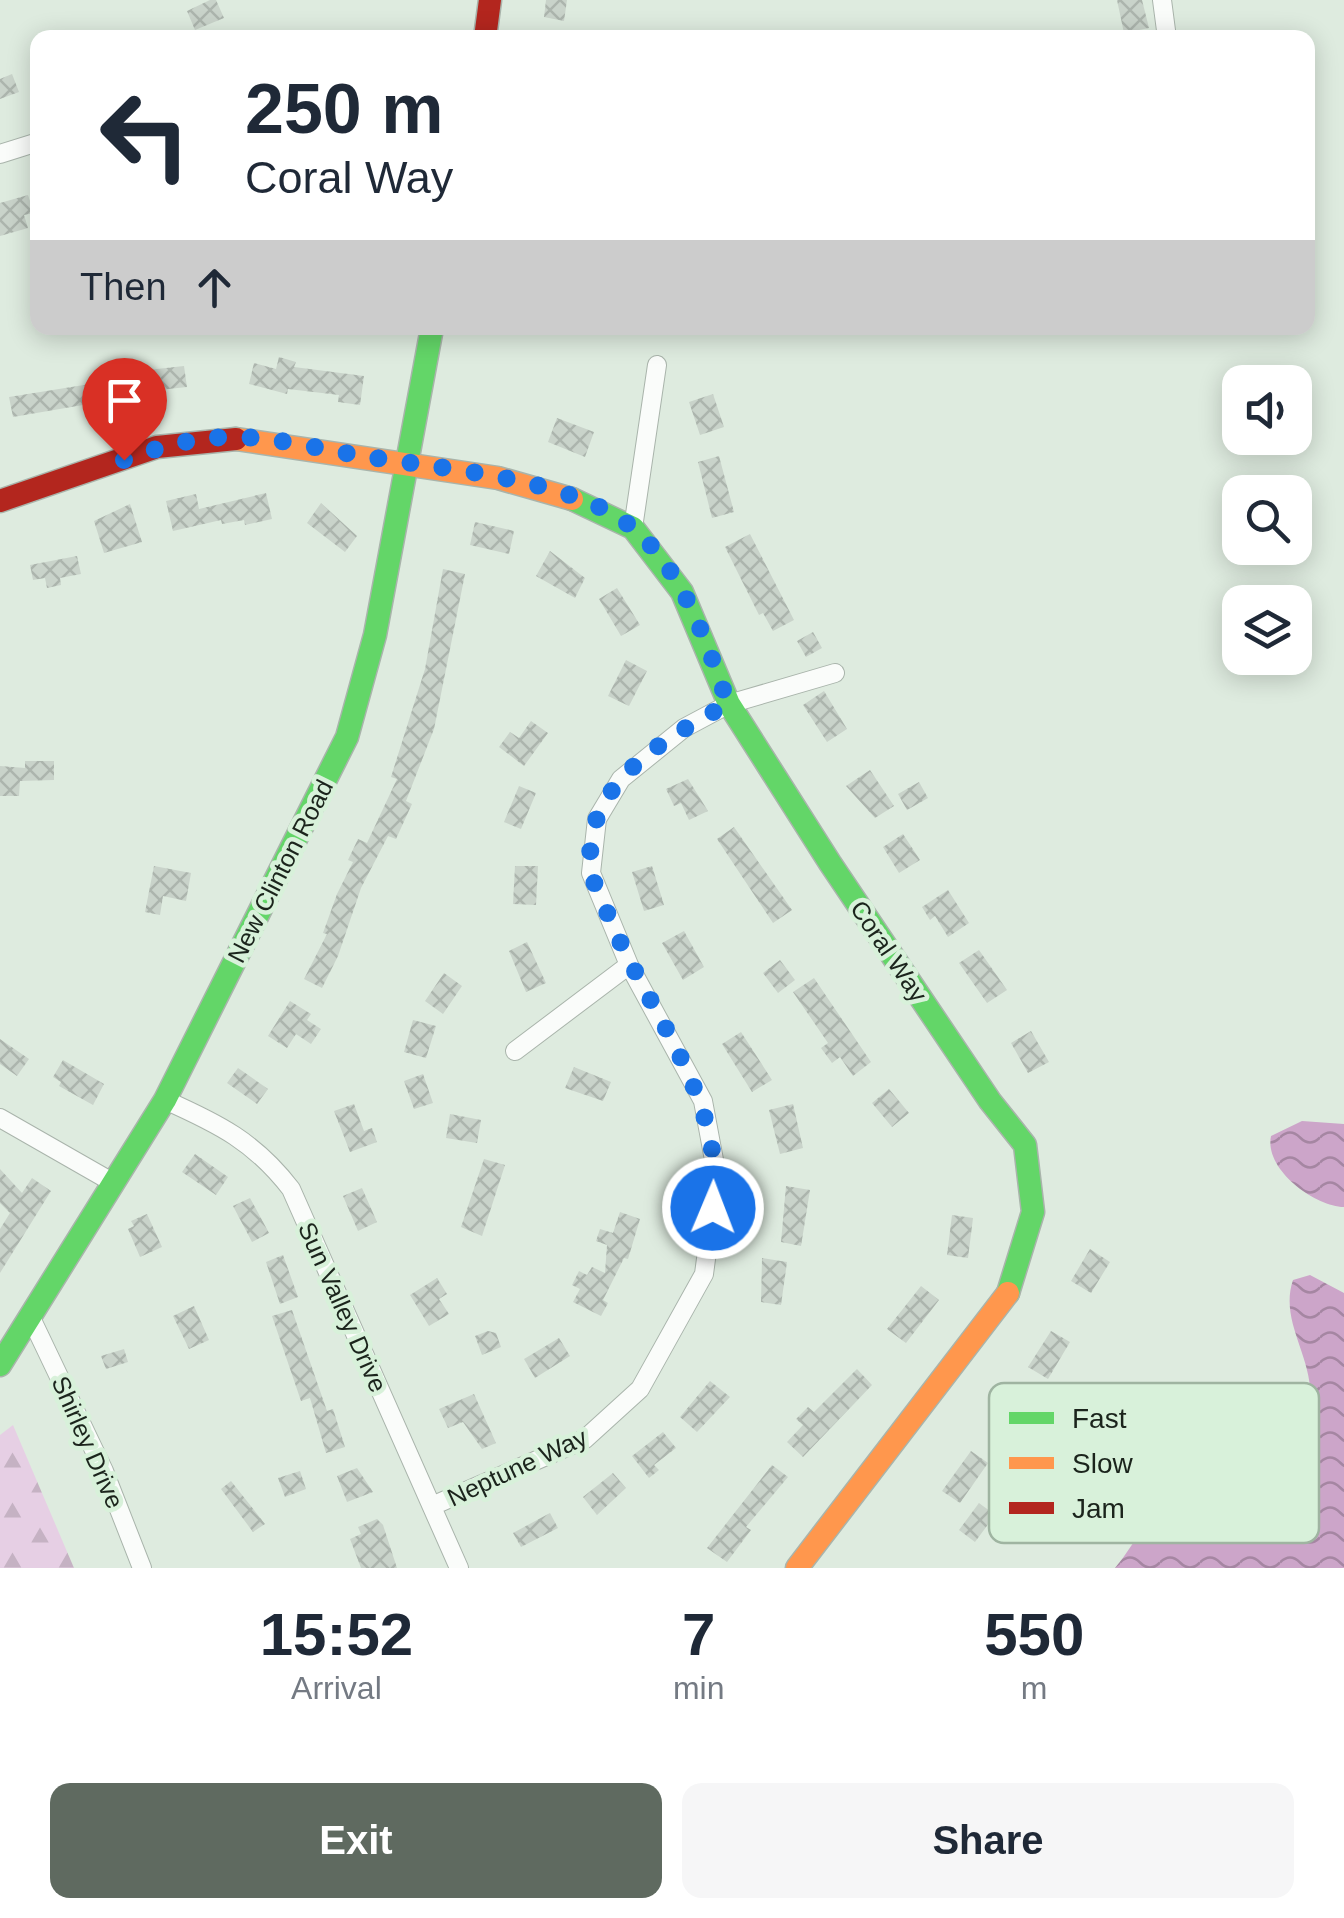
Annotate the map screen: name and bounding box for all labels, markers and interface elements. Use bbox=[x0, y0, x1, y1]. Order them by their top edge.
icon: left bbox=[80, 70, 210, 200]
text: 250 m bbox=[245, 70, 443, 148]
text: Coral Way bbox=[245, 152, 453, 203]
icon: ahead bbox=[187, 260, 242, 315]
text: Then bbox=[80, 266, 167, 308]
pin bbox=[82, 358, 167, 461]
map controls bbox=[1222, 365, 1312, 675]
button: sound bbox=[1222, 365, 1312, 455]
icon: arrive bbox=[97, 373, 152, 428]
button: search bbox=[1222, 475, 1312, 565]
button: layers bbox=[1222, 585, 1312, 675]
street label: New Clinton Road bbox=[222, 775, 338, 967]
street label: Coral Way bbox=[845, 895, 933, 1007]
position arrow bbox=[661, 1156, 765, 1260]
street label: Sun Valley Drive bbox=[293, 1218, 393, 1396]
street label: Shirley Drive bbox=[46, 1372, 130, 1512]
legend bbox=[989, 1383, 1319, 1543]
text: Fast bbox=[1072, 1403, 1127, 1434]
street label: Neptune Way bbox=[443, 1422, 592, 1512]
text: Slow bbox=[1072, 1448, 1133, 1479]
text: Jam bbox=[1072, 1493, 1125, 1524]
text: 15:52 bbox=[260, 1601, 413, 1668]
text: 7 bbox=[682, 1601, 715, 1668]
text: 550 bbox=[984, 1601, 1084, 1668]
text: Arrival bbox=[291, 1670, 382, 1706]
text: min bbox=[673, 1670, 724, 1706]
text: m bbox=[1021, 1670, 1048, 1706]
button: Exit bbox=[50, 1783, 662, 1898]
button: Share bbox=[682, 1783, 1294, 1898]

